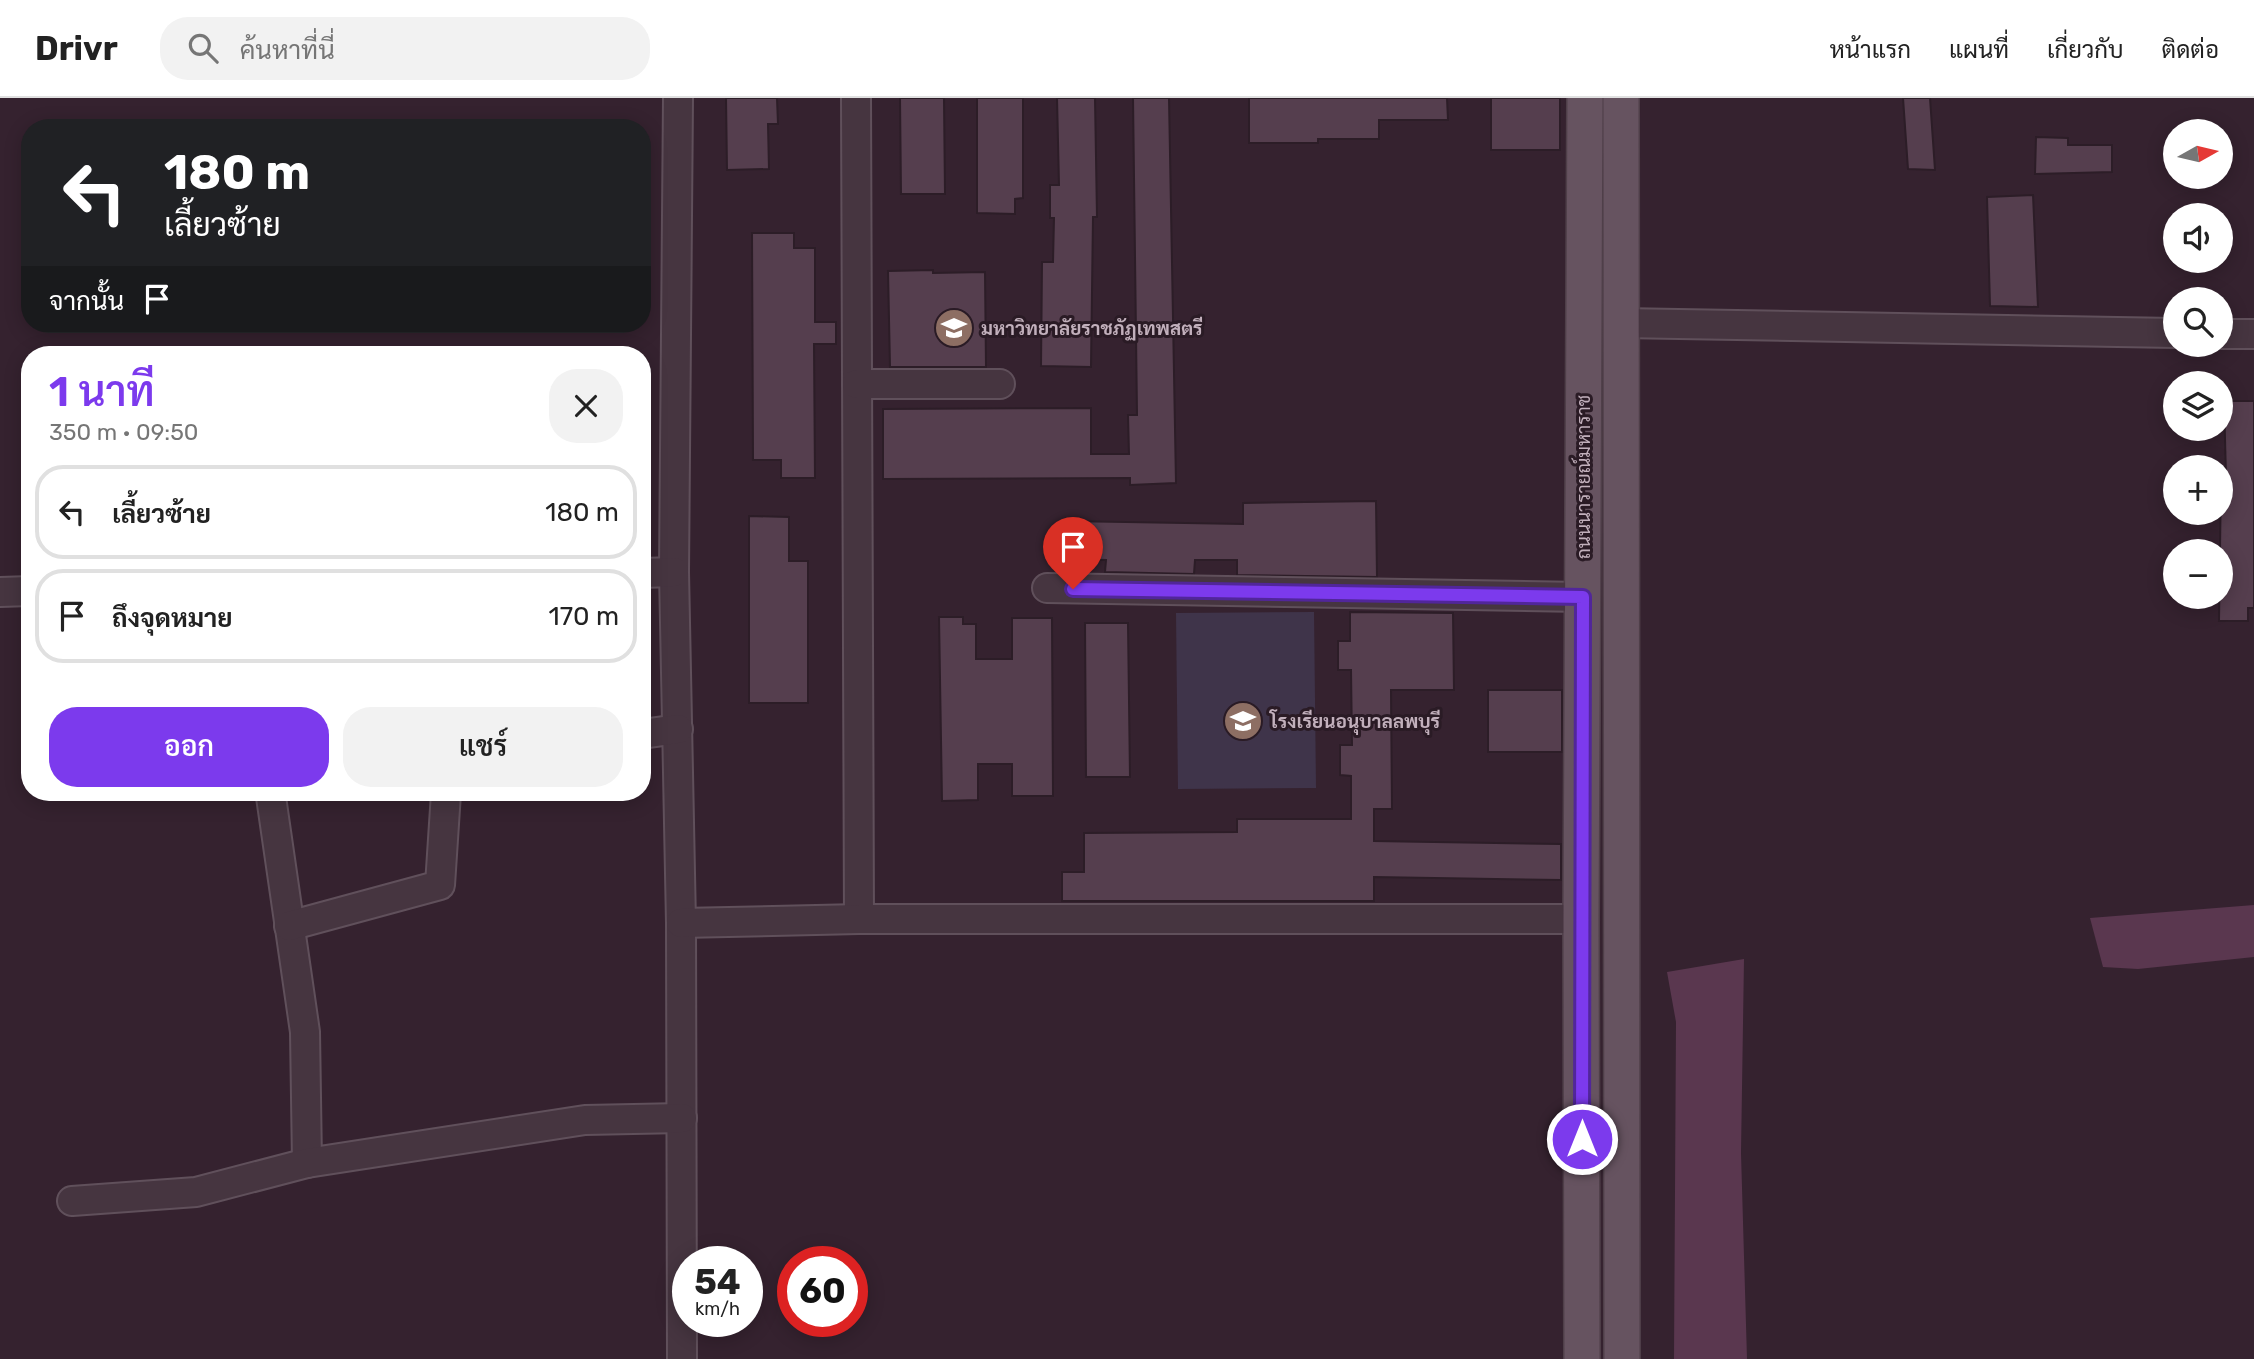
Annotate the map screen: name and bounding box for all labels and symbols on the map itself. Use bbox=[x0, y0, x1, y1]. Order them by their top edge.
north arrow bbox=[2163, 119, 2233, 189]
school or university icon: มหาวิทยาลัยราชภัฏเทพสตรี bbox=[933, 307, 975, 349]
place label: มหาวิทยาลัยราชภัฏเทพสตรี bbox=[981, 316, 1203, 341]
street label: ถนนนารายณ์มหาราช bbox=[1571, 395, 1595, 559]
pin bbox=[1043, 517, 1103, 589]
school or university icon: โรงเรียนอนุบาลลพบุรี bbox=[1222, 700, 1264, 742]
place label: โรงเรียนอนุบาลลพบุรี bbox=[1269, 709, 1440, 736]
position arrow bbox=[1545, 1102, 1619, 1176]
speed limit sign: 60 bbox=[777, 1246, 868, 1337]

